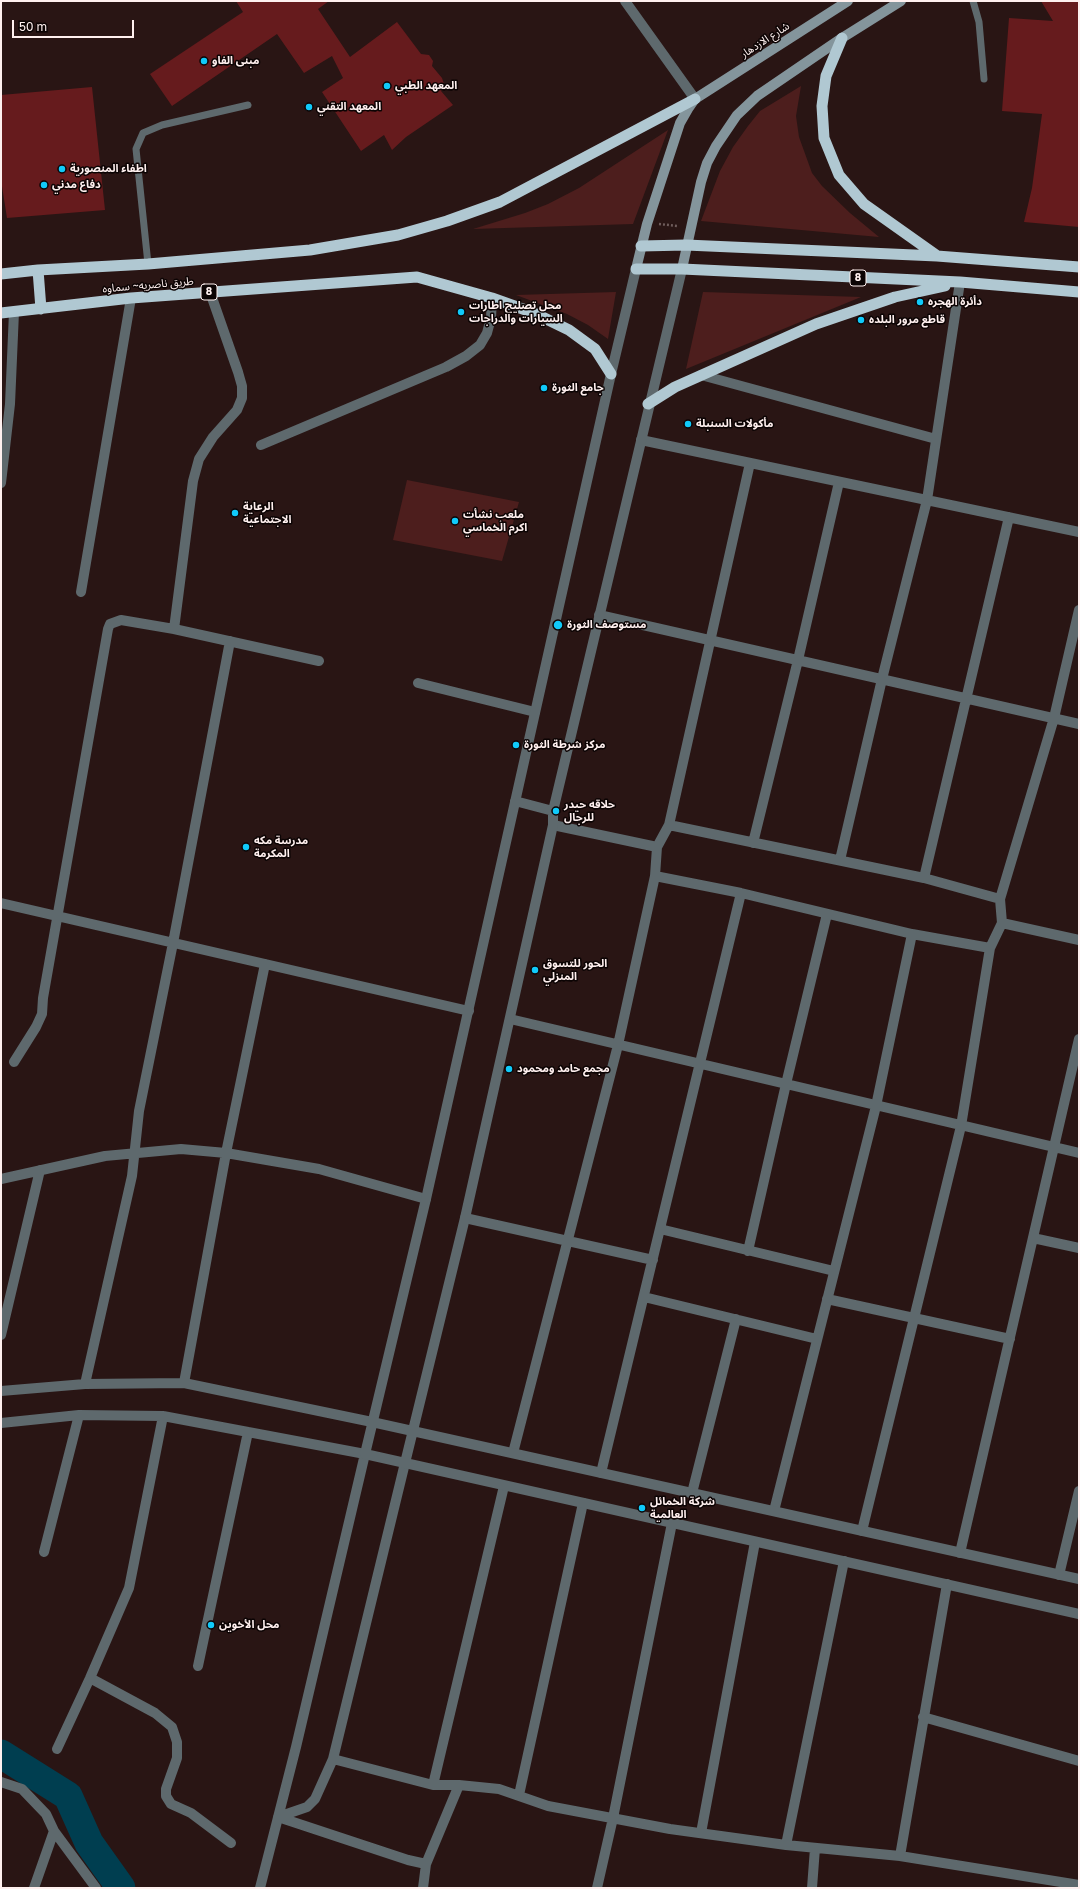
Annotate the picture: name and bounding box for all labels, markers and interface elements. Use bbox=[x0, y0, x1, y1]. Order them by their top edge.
scale bar bbox=[14, 12, 136, 38]
text: 50 m bbox=[19, 19, 47, 34]
street label: شارع الازدهار bbox=[738, 19, 792, 61]
place label: مبنى الفاو bbox=[212, 54, 259, 68]
marker: مبنى الفاو bbox=[199, 56, 209, 66]
place label: المعهد الطبي bbox=[395, 79, 457, 93]
marker: المعهد الطبي bbox=[382, 81, 392, 91]
place label: المعهد التقني bbox=[317, 100, 381, 114]
marker: المعهد التقني bbox=[304, 102, 314, 112]
place label: اطفاء المنصورية bbox=[70, 162, 147, 176]
marker: اطفاء المنصورية bbox=[57, 164, 67, 174]
place label: دفاع مدني bbox=[52, 178, 101, 192]
marker: دفاع مدني bbox=[39, 180, 49, 190]
road number: 8 bbox=[850, 270, 866, 286]
street label: طريق ناصريه~ سماوه bbox=[102, 274, 194, 296]
road number: 8 bbox=[201, 284, 217, 300]
place label: دأئرة الهجره bbox=[928, 295, 982, 309]
marker: دأئرة الهجره bbox=[915, 297, 925, 307]
place label: محل تصليح اطارات السيارات والدراجات bbox=[469, 299, 563, 325]
marker: محل تصليح اطارات السيارات والدراجات bbox=[456, 307, 466, 317]
place label: قاطع مرور البلده bbox=[869, 313, 945, 327]
marker: قاطع مرور البلده bbox=[856, 315, 866, 325]
place label: جامع الثورة bbox=[552, 381, 604, 395]
marker: جامع الثورة bbox=[539, 383, 549, 393]
place label: مأكولات السنبلة bbox=[696, 417, 773, 431]
marker: مأكولات السنبلة bbox=[683, 419, 693, 429]
place label: الرعاية الاجتماعية bbox=[243, 500, 291, 526]
marker: الرعاية الاجتماعية bbox=[230, 508, 240, 518]
place label: ملعب نشأت اكرم الخماسي bbox=[463, 508, 527, 534]
marker: ملعب نشأت اكرم الخماسي bbox=[450, 516, 460, 526]
place label: مستوصف الثورة bbox=[567, 618, 646, 632]
marker: مستوصف الثورة bbox=[552, 619, 564, 631]
place label: مركز شرطة الثورة bbox=[524, 738, 605, 752]
marker: مركز شرطة الثورة bbox=[511, 740, 521, 750]
place label: حلاقه حيدر للرجال bbox=[564, 798, 615, 824]
marker: حلاقه حيدر للرجال bbox=[551, 806, 561, 816]
place label: مدرسة مكه المكرمة bbox=[254, 834, 308, 860]
marker: مدرسة مكه المكرمة bbox=[241, 842, 251, 852]
place label: الحور للتسوق المنزلي bbox=[543, 957, 607, 983]
marker: الحور للتسوق المنزلي bbox=[530, 965, 540, 975]
place label: مجمع حامد ومحمود bbox=[517, 1062, 610, 1076]
marker: مجمع حامد ومحمود bbox=[504, 1064, 514, 1074]
place label: شركة الخمائل العالمية bbox=[650, 1495, 715, 1521]
marker: شركة الخمائل العالمية bbox=[637, 1503, 647, 1513]
place label: محل الأخوين bbox=[219, 1618, 279, 1632]
marker: محل الأخوين bbox=[206, 1620, 216, 1630]

